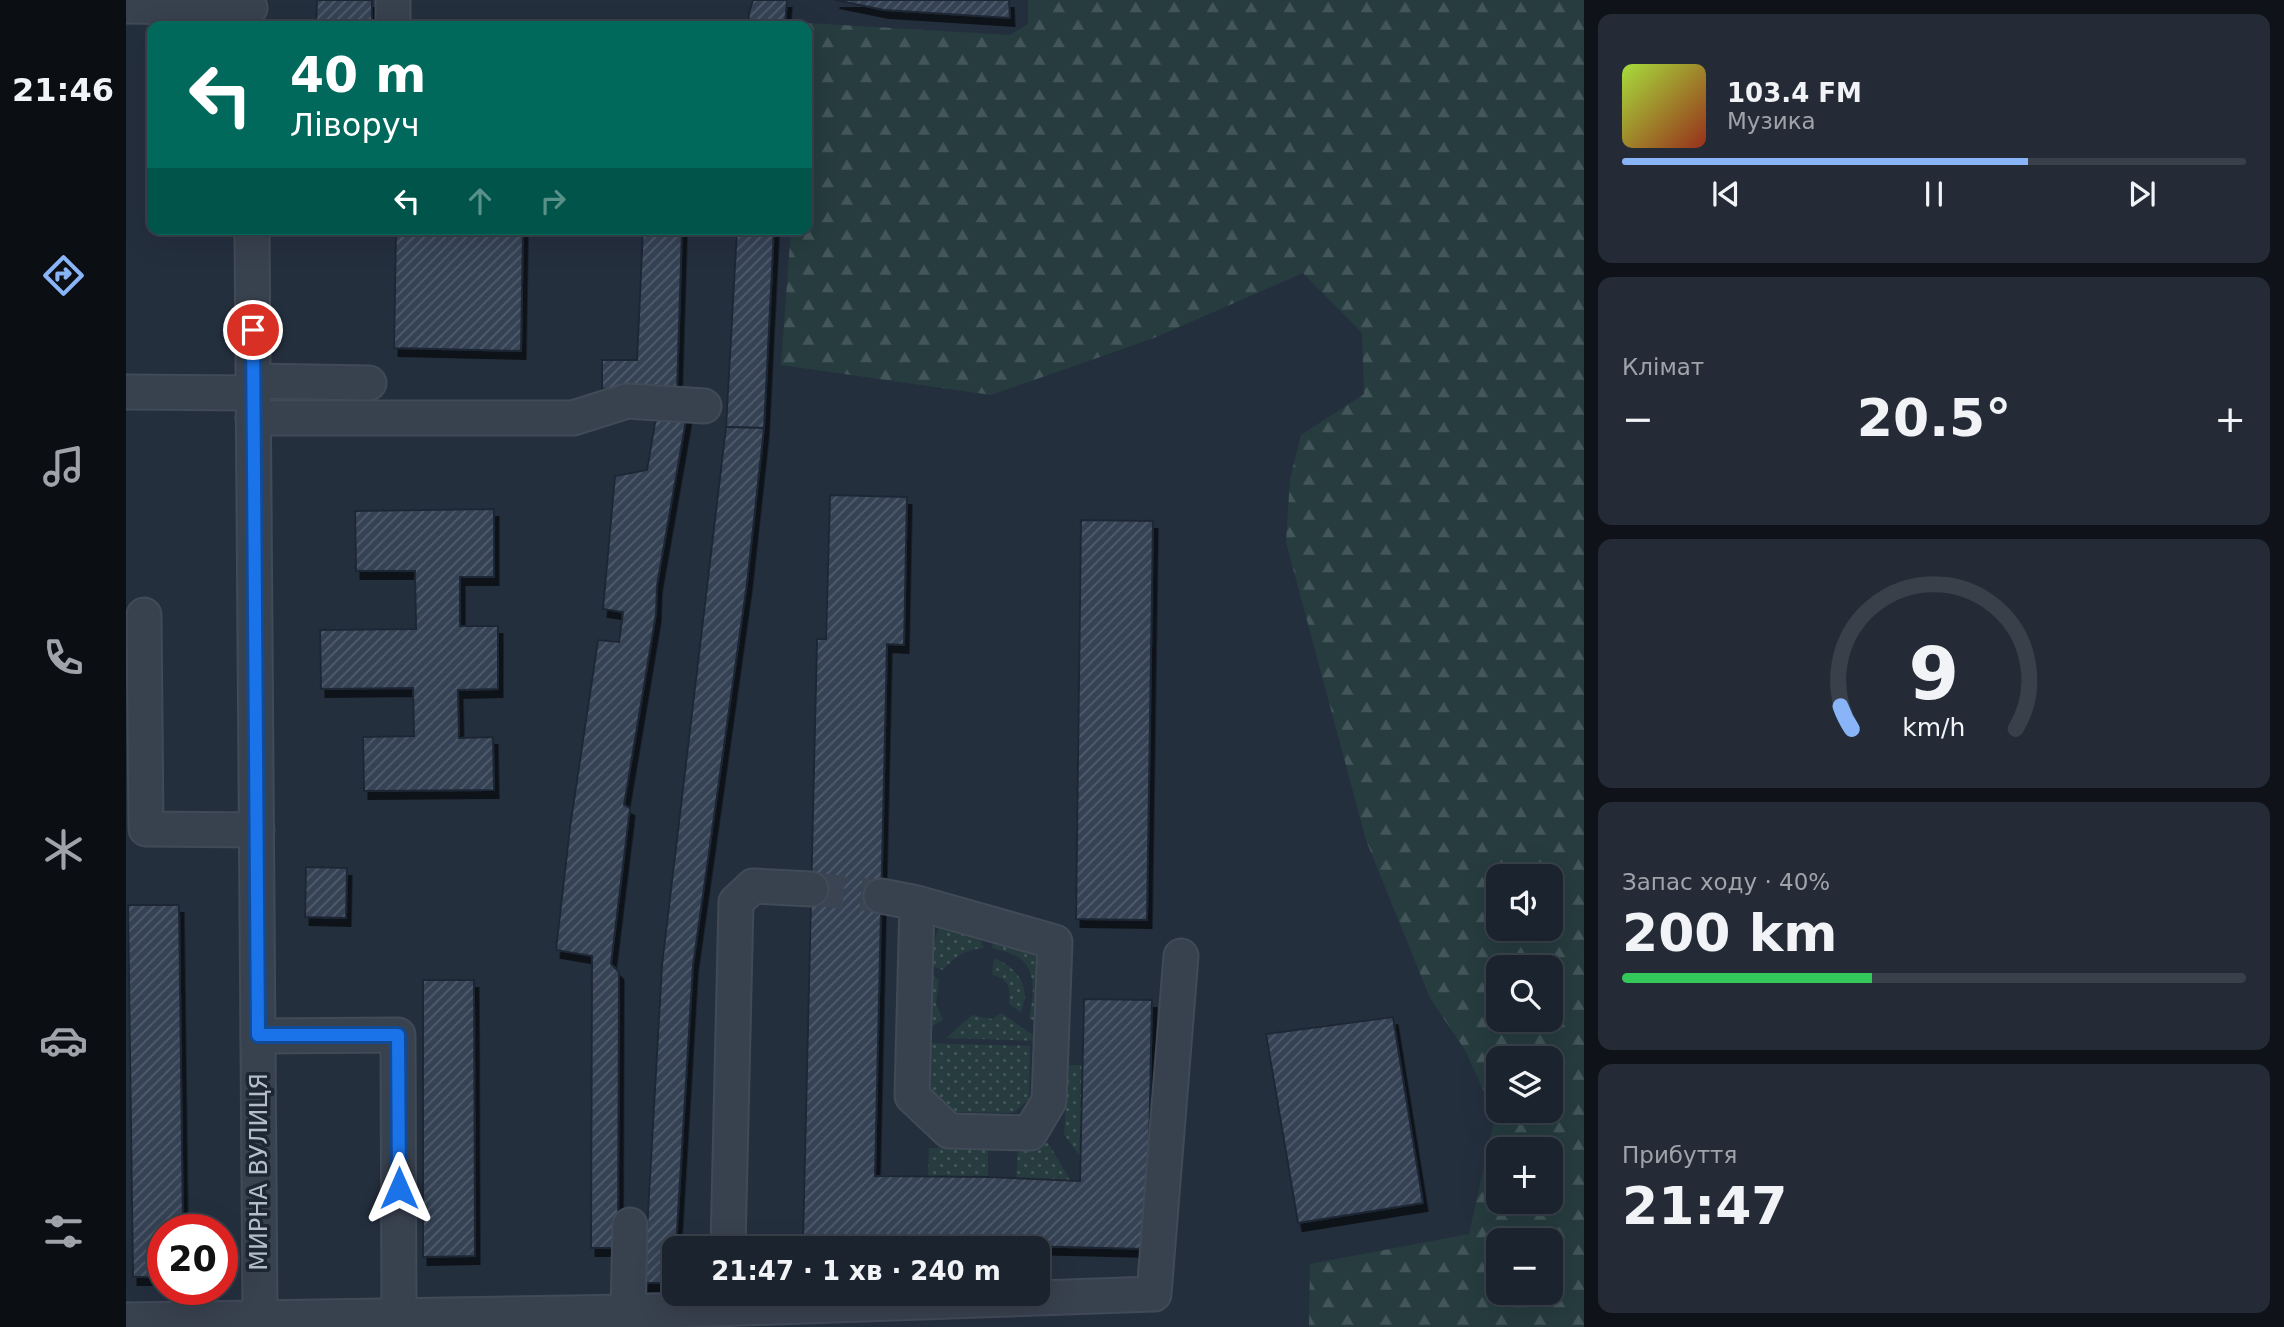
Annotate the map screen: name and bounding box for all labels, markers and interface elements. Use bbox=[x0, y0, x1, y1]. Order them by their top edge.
text: 40 m bbox=[290, 47, 426, 104]
icon: left bbox=[175, 49, 266, 140]
text: 21:46 bbox=[12, 71, 114, 109]
text: 103.4 FM bbox=[1727, 78, 1862, 108]
text: Ліворуч bbox=[290, 106, 420, 144]
text: Музика bbox=[1727, 108, 1816, 134]
icon: previous bbox=[1707, 175, 1745, 213]
icon: pause bbox=[1915, 175, 1953, 213]
icon: next bbox=[2123, 175, 2161, 213]
icon: left bbox=[388, 182, 426, 220]
icon: ahead bbox=[461, 182, 499, 220]
icon: right bbox=[534, 182, 572, 220]
icon: directions bbox=[39, 251, 88, 300]
pin bbox=[223, 300, 283, 360]
icon: arrive bbox=[234, 311, 272, 349]
text: Клімат bbox=[1622, 354, 1704, 380]
text: 20.5° bbox=[1857, 388, 2011, 448]
text: − bbox=[1622, 397, 1654, 441]
text: + bbox=[2214, 397, 2246, 441]
icon: music bbox=[39, 442, 88, 491]
text: 9 bbox=[1909, 632, 1959, 717]
icon: phone bbox=[39, 633, 88, 682]
text: km/h bbox=[1902, 713, 1966, 742]
icon: climate bbox=[39, 825, 88, 874]
map controls bbox=[1486, 864, 1563, 1305]
button: sound bbox=[1486, 864, 1563, 941]
text: Запас ходу · 40% bbox=[1622, 869, 1830, 895]
text: 200 km bbox=[1622, 903, 1837, 963]
button: search bbox=[1486, 955, 1563, 1032]
icon: car bbox=[39, 1016, 88, 1065]
button: layers bbox=[1486, 1046, 1563, 1123]
street label: МИРНА ВУЛИЦЯ bbox=[245, 1073, 273, 1271]
button: + bbox=[1486, 1137, 1563, 1214]
text: Прибуття bbox=[1622, 1142, 1737, 1168]
position arrow bbox=[362, 1151, 436, 1225]
text: 21:47 bbox=[1622, 1176, 1788, 1236]
icon: filters bbox=[39, 1207, 88, 1256]
speed limit sign: 20 bbox=[147, 1214, 238, 1305]
button: − bbox=[1486, 1228, 1563, 1305]
text: 21:47 · 1 хв · 240 m bbox=[711, 1256, 1001, 1286]

